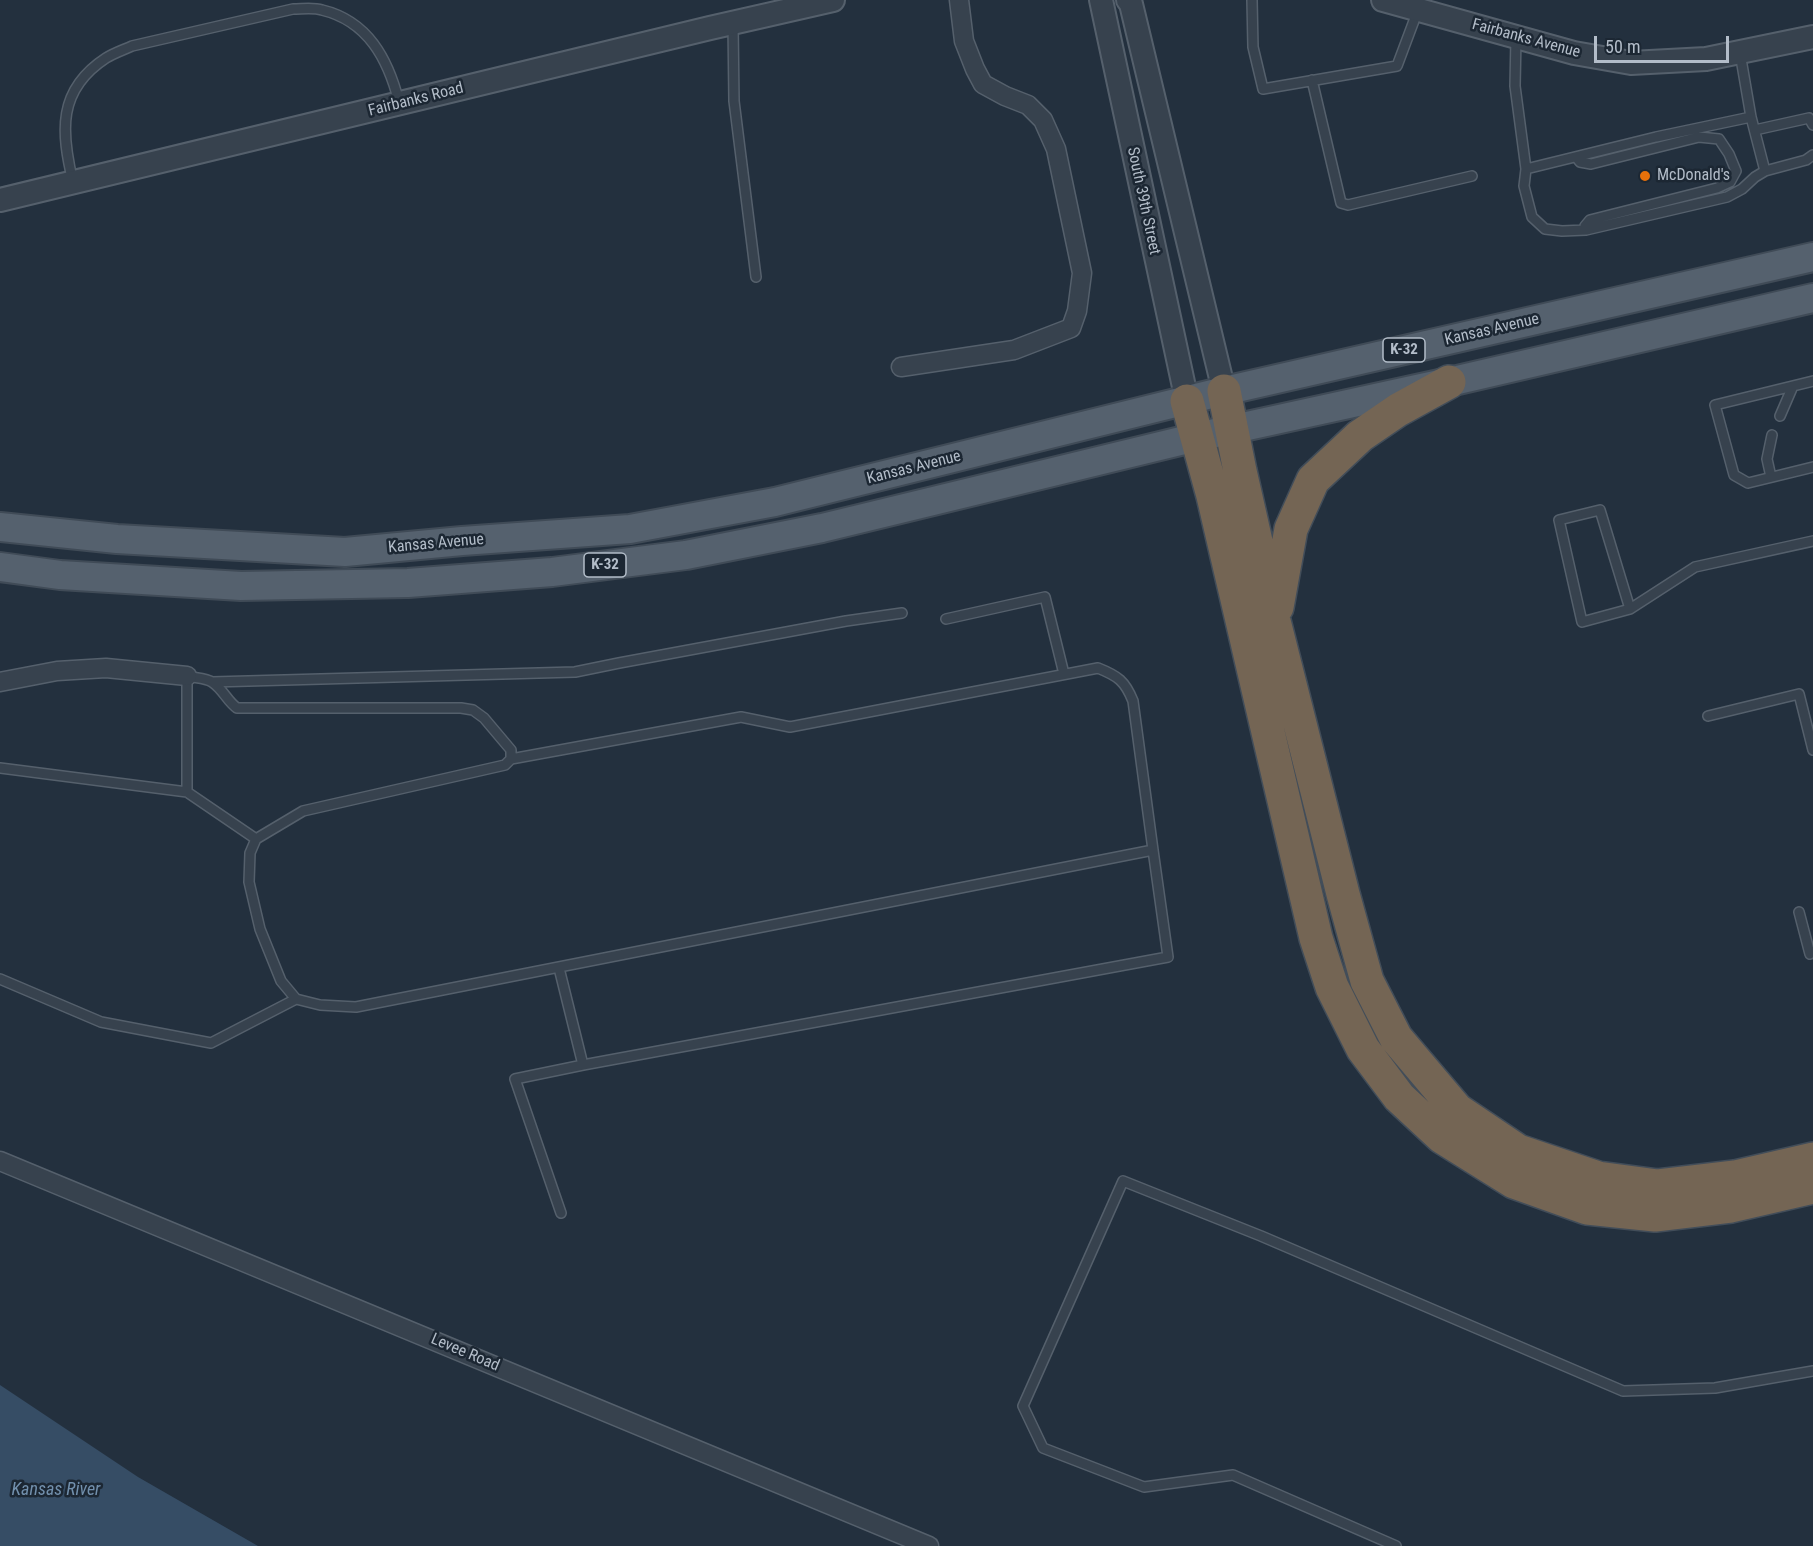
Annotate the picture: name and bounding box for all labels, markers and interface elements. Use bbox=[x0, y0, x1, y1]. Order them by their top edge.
street label: Fairbanks Avenue bbox=[1470, 15, 1582, 63]
scale bar bbox=[1597, 24, 1732, 62]
text: 50 m bbox=[1605, 36, 1640, 57]
street label: Fairbanks Road bbox=[366, 79, 466, 121]
street label: South 39th Street bbox=[1122, 145, 1164, 257]
place label: McDonald's bbox=[1657, 166, 1730, 186]
marker: McDonald's bbox=[1638, 169, 1652, 183]
street label: Kansas Avenue bbox=[1443, 310, 1541, 350]
road number: K-32 bbox=[1383, 338, 1425, 362]
street label: Kansas Avenue bbox=[865, 447, 963, 489]
street label: Kansas Avenue bbox=[387, 530, 485, 558]
road number: K-32 bbox=[584, 553, 626, 577]
street label: Levee Road bbox=[428, 1330, 502, 1376]
water label: Kansas River bbox=[12, 1479, 100, 1501]

